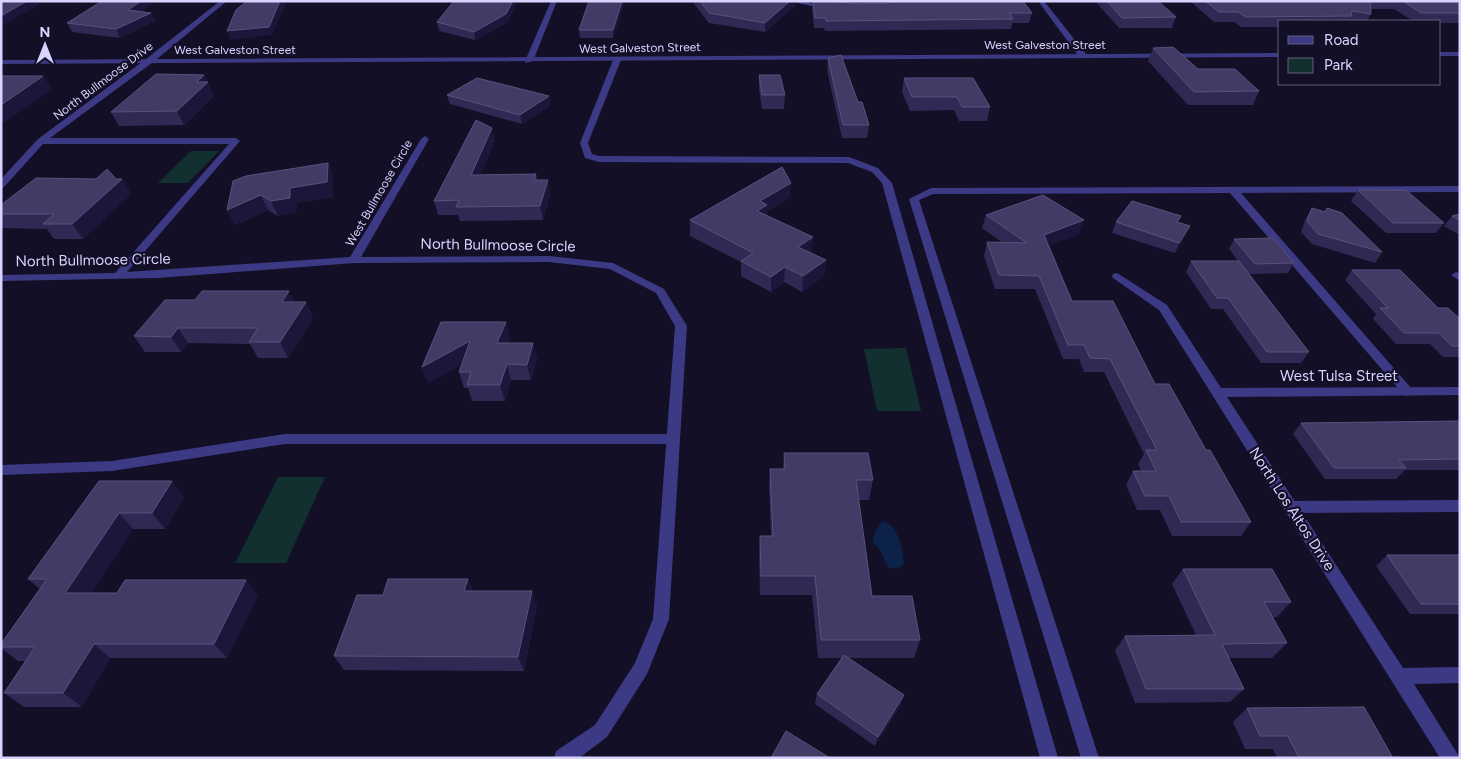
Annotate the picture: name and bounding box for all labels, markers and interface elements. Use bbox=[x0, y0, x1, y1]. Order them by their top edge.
north arrow bbox=[20, 20, 70, 70]
legend bbox=[1278, 20, 1441, 85]
text: N bbox=[40, 24, 50, 41]
text: Road bbox=[1324, 31, 1359, 49]
street label: West Galveston Street bbox=[984, 38, 1106, 52]
street label: North Bullmoose Drive bbox=[51, 39, 156, 123]
street label: West Galveston Street bbox=[579, 40, 701, 56]
street label: West Galveston Street bbox=[174, 43, 296, 57]
text: Park bbox=[1324, 56, 1353, 74]
street label: West Bullmoose Circle bbox=[343, 137, 415, 249]
street label: North Bullmoose Circle bbox=[420, 235, 576, 255]
street label: North Bullmoose Circle bbox=[15, 250, 171, 270]
street label: West Tulsa Street bbox=[1280, 367, 1398, 385]
street label: North Los Altos Drive bbox=[1245, 444, 1339, 574]

